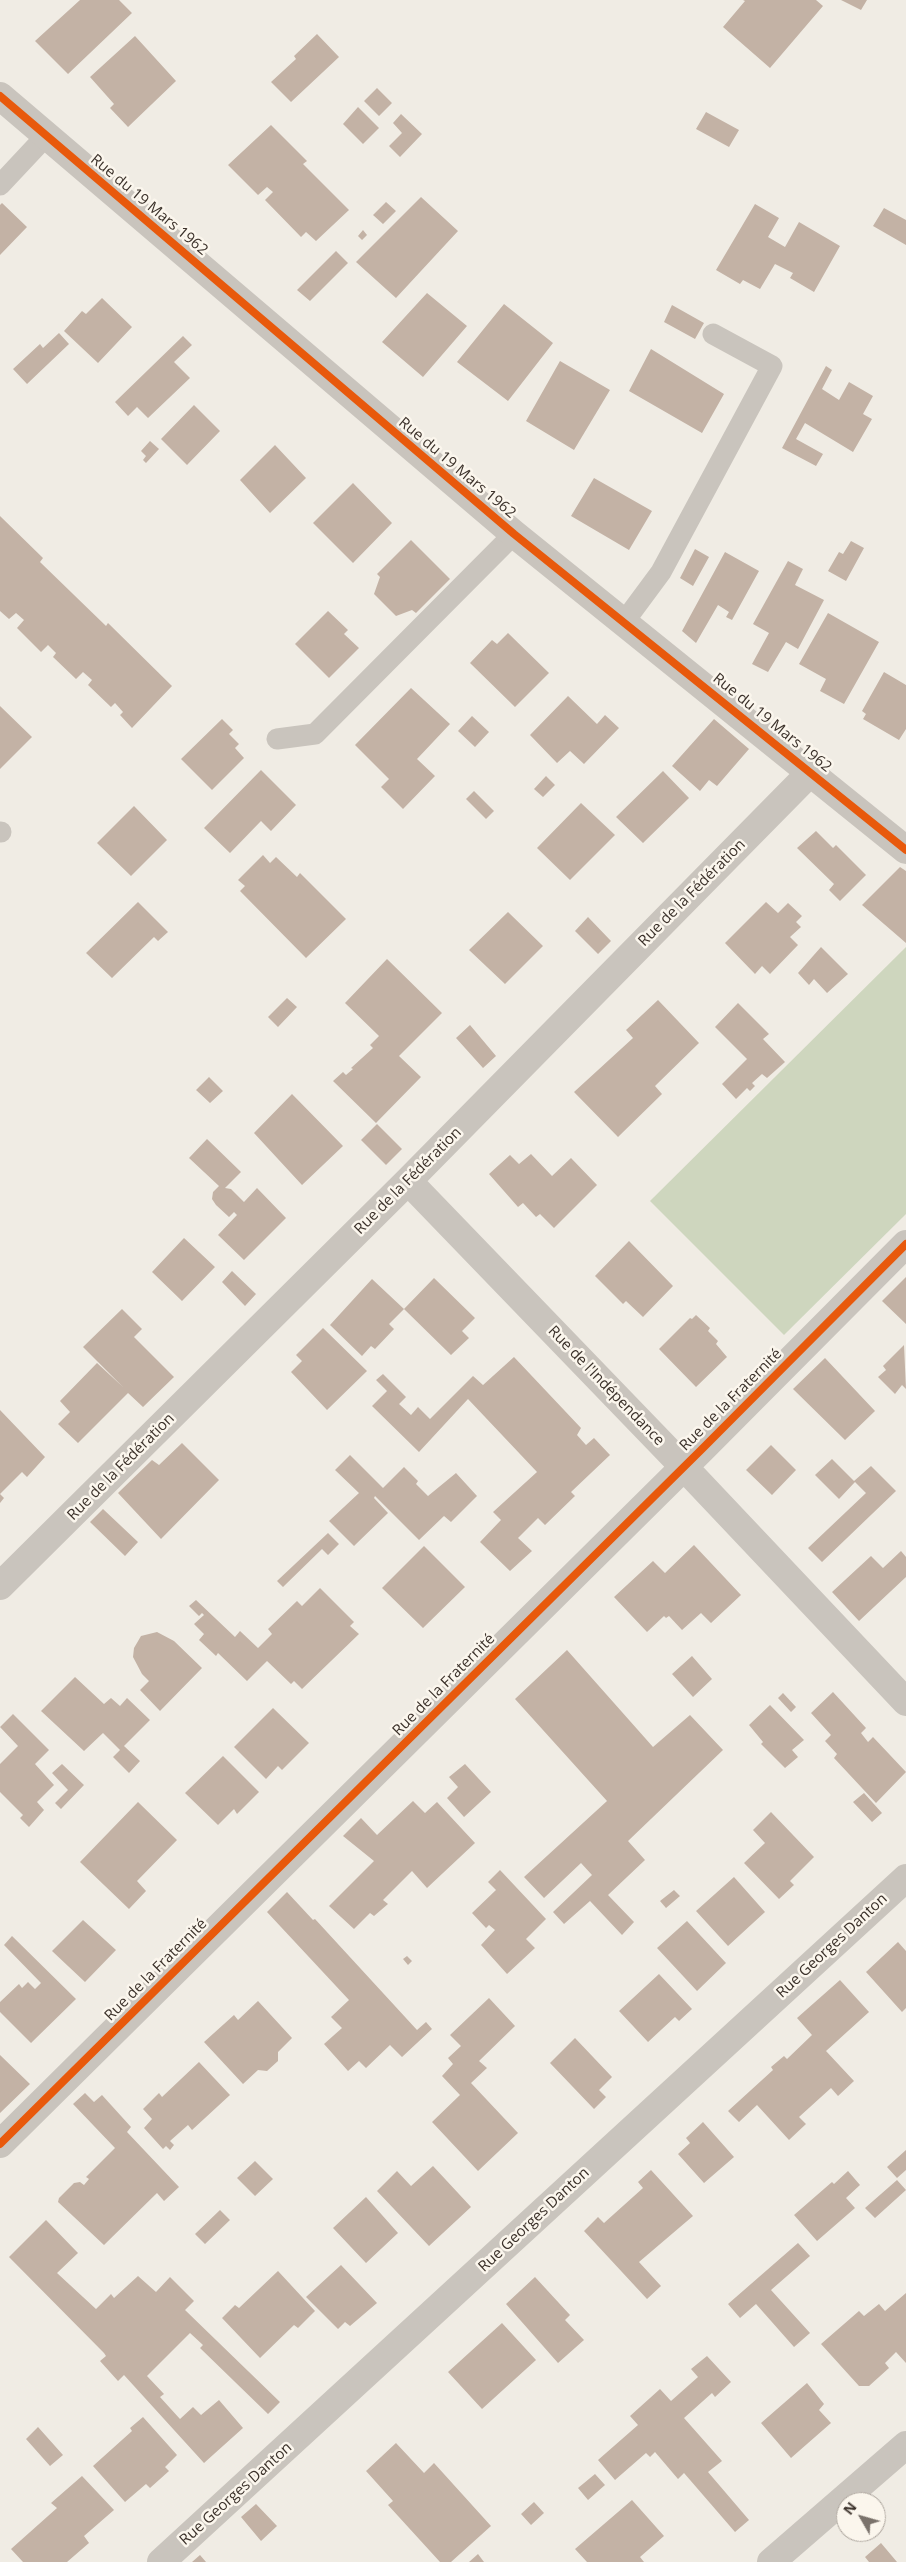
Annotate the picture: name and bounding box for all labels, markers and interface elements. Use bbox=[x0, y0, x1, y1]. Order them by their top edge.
street label: Rue du 19 Mars 1962 bbox=[87, 151, 211, 259]
street label: Rue du 19 Mars 1962 bbox=[395, 414, 519, 522]
street label: Rue du 19 Mars 1962 bbox=[709, 670, 835, 776]
street label: Rue de la Fédération bbox=[635, 836, 749, 950]
street label: Rue de la Fédération bbox=[351, 1124, 465, 1238]
street label: Rue de l'Indépendance bbox=[544, 1322, 668, 1450]
street label: Rue de la Fraternité bbox=[676, 1345, 786, 1455]
street label: Rue de la Fédération bbox=[64, 1410, 178, 1524]
street label: Rue de la Fraternité bbox=[389, 1630, 499, 1740]
street label: Rue Georges Danton bbox=[773, 1890, 891, 2002]
street label: Rue de la Fraternité bbox=[101, 1915, 211, 2025]
street label: Rue Georges Danton bbox=[475, 2164, 593, 2276]
street label: Rue Georges Danton bbox=[176, 2439, 296, 2549]
north arrow bbox=[836, 2492, 886, 2542]
text: N bbox=[839, 2498, 861, 2518]

